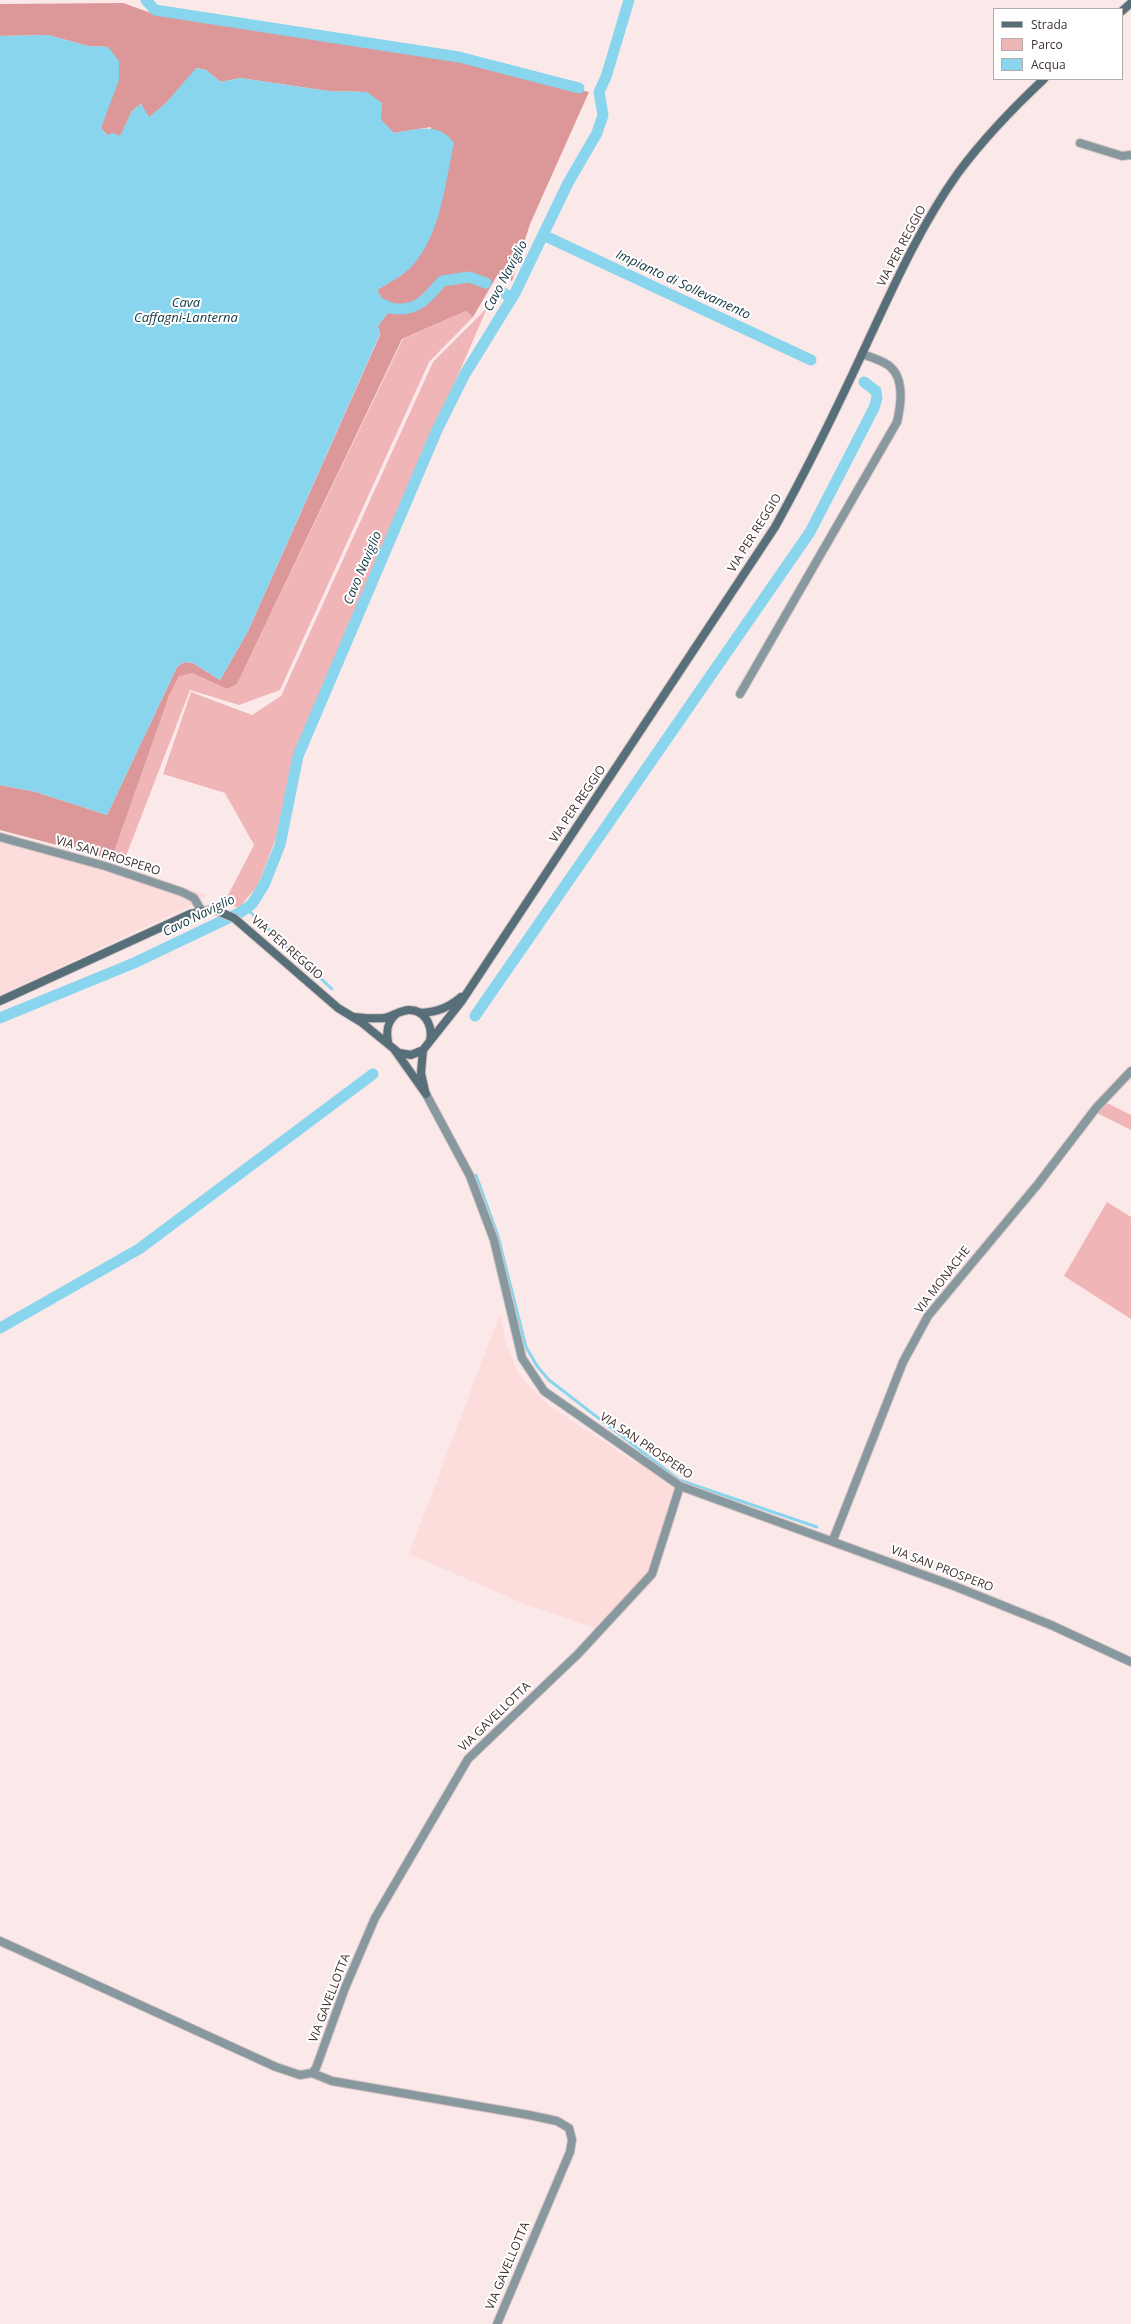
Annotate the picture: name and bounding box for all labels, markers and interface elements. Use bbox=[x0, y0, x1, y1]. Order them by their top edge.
legend bbox=[993, 8, 1123, 80]
text: Strada bbox=[1031, 16, 1067, 33]
text: Parco bbox=[1031, 36, 1063, 53]
text: Acqua bbox=[1031, 56, 1066, 73]
street label: VIA PER REGGIO bbox=[875, 203, 929, 289]
water label: Cavo Naviglio bbox=[481, 238, 531, 314]
water label: Impianto di Sollevamento bbox=[613, 247, 753, 323]
water label: Cava Caffagni-Lanterna bbox=[134, 295, 238, 326]
street label: VIA PER REGGIO bbox=[725, 491, 785, 575]
water label: Cavo Naviglio bbox=[341, 529, 385, 607]
street label: VIA PER REGGIO bbox=[547, 763, 609, 845]
street label: VIA SAN PROSPERO bbox=[54, 833, 162, 879]
water label: Cavo Naviglio bbox=[160, 892, 238, 940]
street label: VIA PER REGGIO bbox=[248, 913, 326, 983]
street label: VIA MONACHE bbox=[912, 1244, 974, 1316]
street label: VIA SAN PROSPERO bbox=[597, 1410, 695, 1482]
street label: VIA SAN PROSPERO bbox=[889, 1543, 995, 1595]
street label: VIA GAVELLOTTA bbox=[456, 1679, 534, 1755]
street label: VIA GAVELLOTTA bbox=[306, 1952, 354, 2044]
street label: VIA GAVELLOTTA bbox=[483, 2220, 533, 2312]

